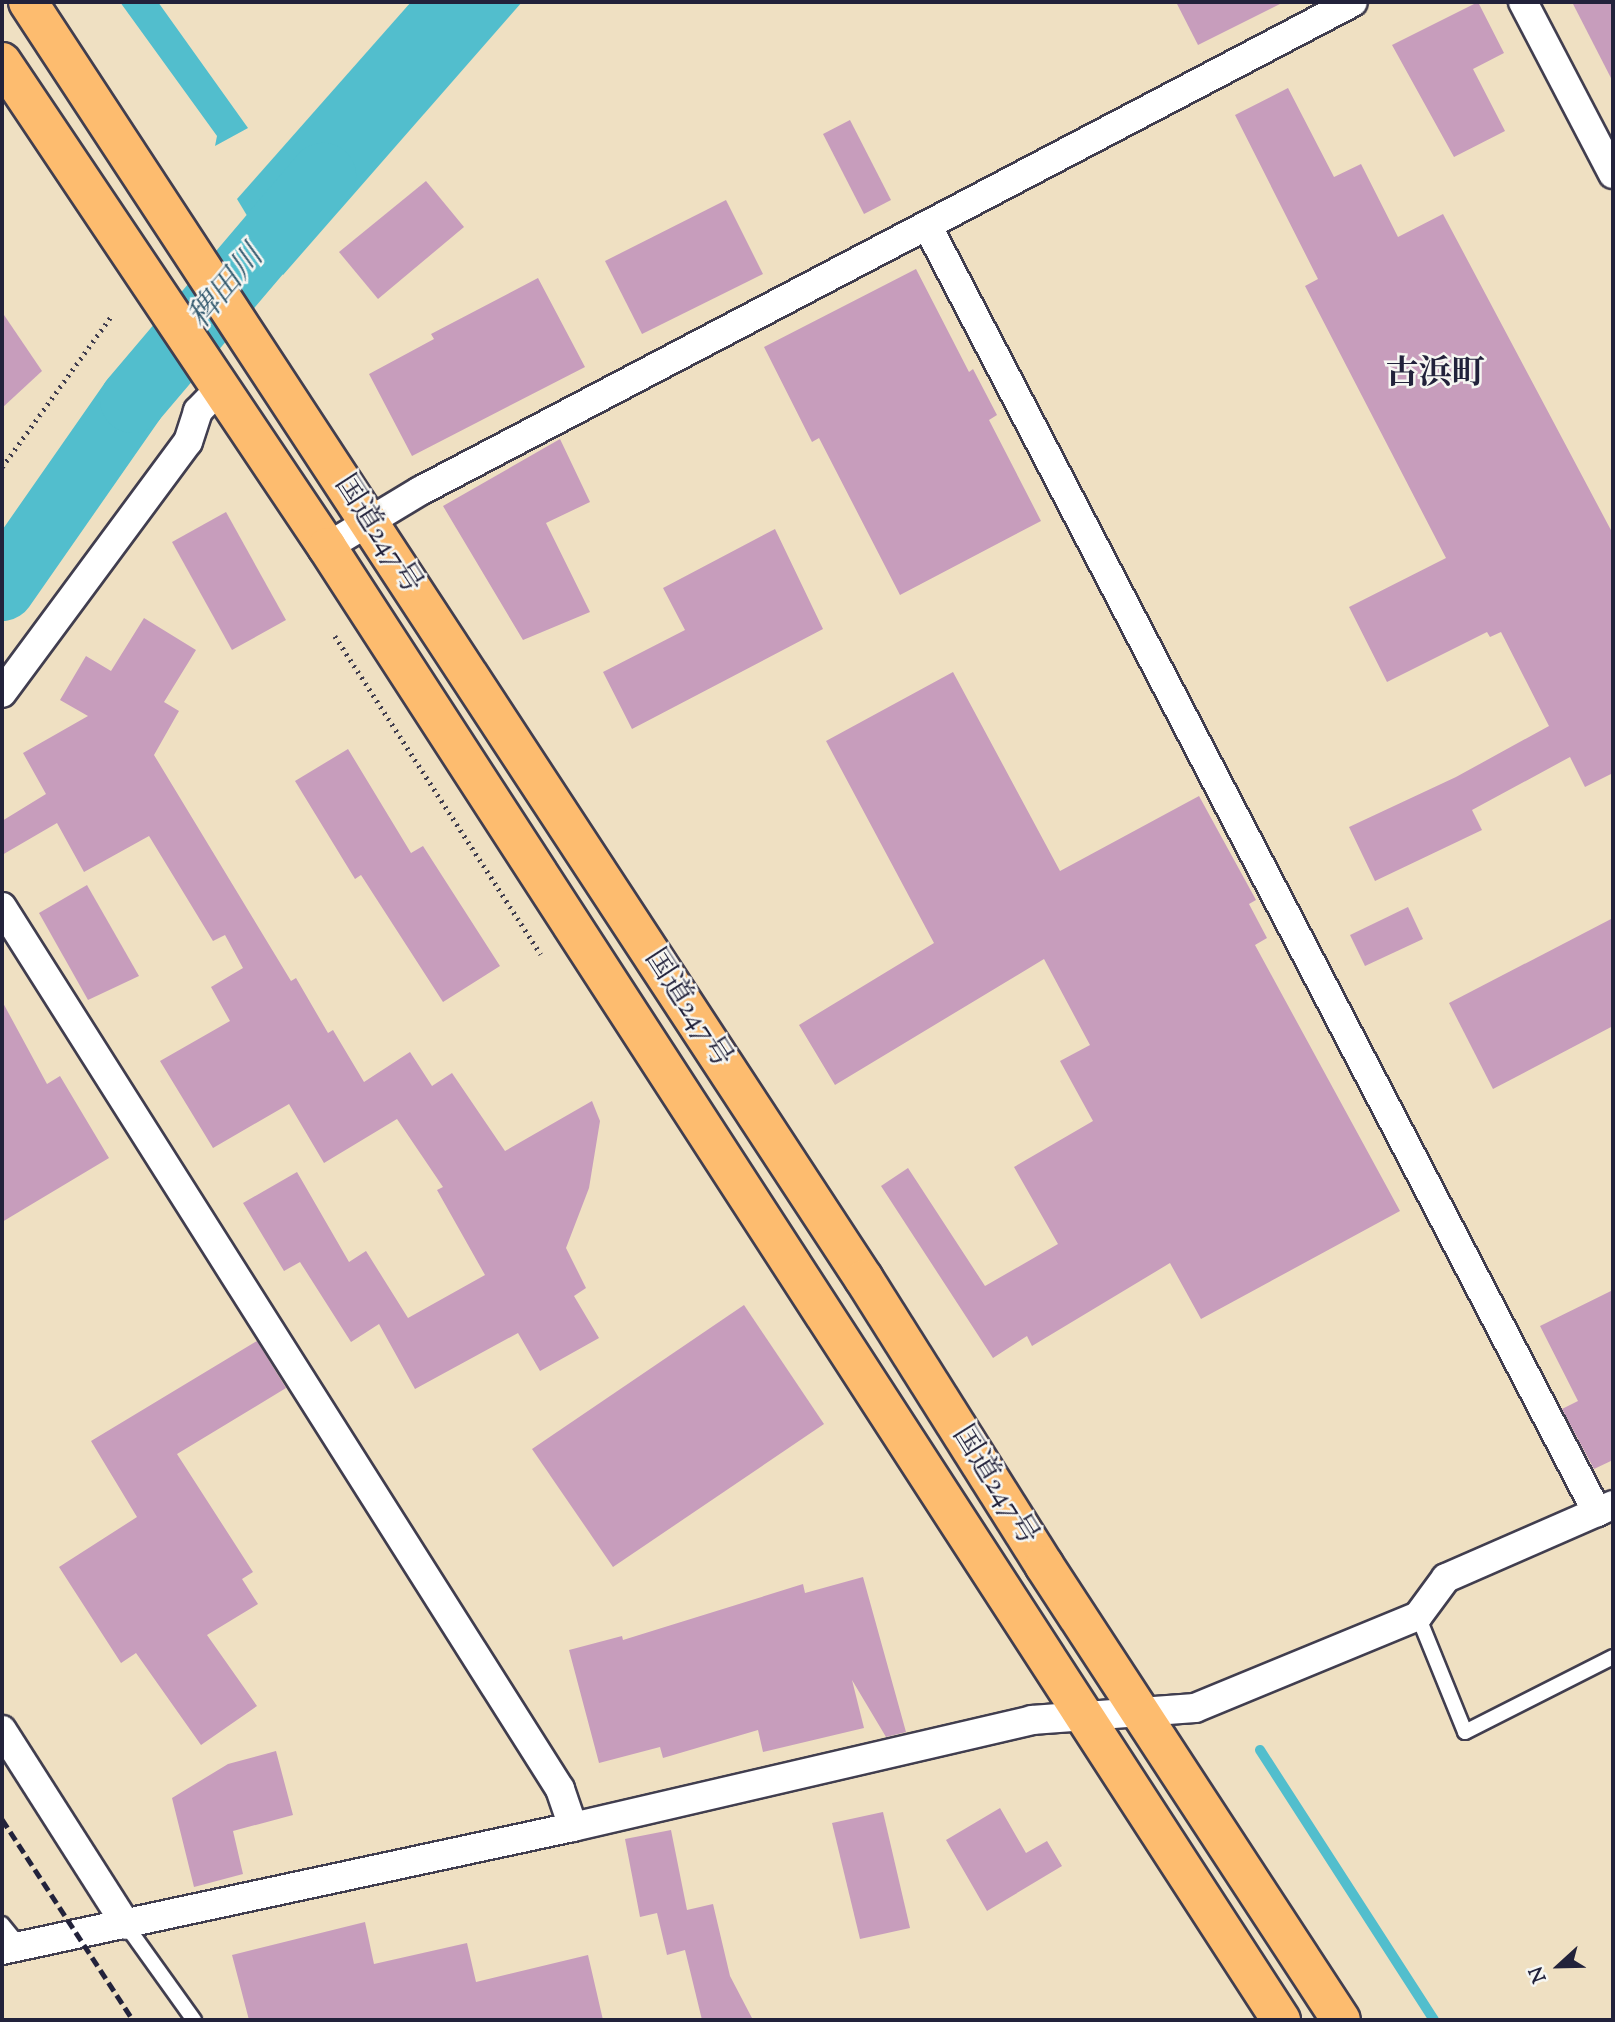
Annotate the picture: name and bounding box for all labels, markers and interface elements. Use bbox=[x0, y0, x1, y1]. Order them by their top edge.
water label: 稗田川 bbox=[181, 239, 273, 337]
district label: 古浜町 bbox=[1386, 356, 1484, 396]
street label: 国道247号 bbox=[325, 469, 429, 601]
street label: 国道247号 bbox=[635, 943, 739, 1075]
street label: 国道247号 bbox=[943, 1420, 1045, 1552]
north arrow bbox=[1524, 1931, 1594, 2001]
text: N bbox=[1524, 1962, 1554, 1986]

